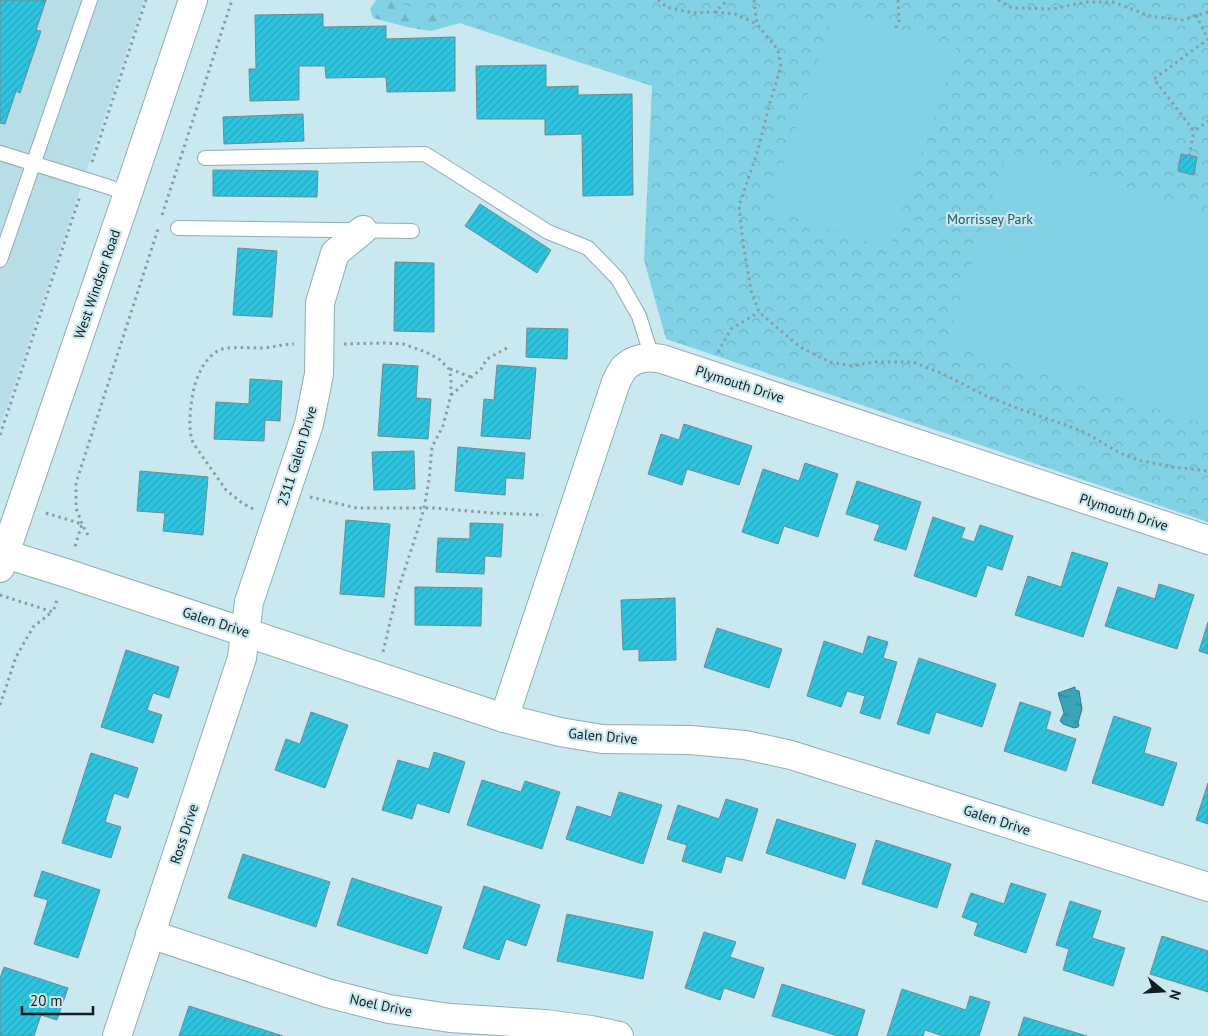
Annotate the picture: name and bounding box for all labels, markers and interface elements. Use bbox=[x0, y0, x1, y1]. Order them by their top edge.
park label: Morrissey Park bbox=[947, 210, 1033, 228]
street label: West Windsor Road bbox=[70, 227, 124, 341]
street label: Plymouth Drive bbox=[693, 361, 787, 407]
street label: 2311 Galen Drive bbox=[273, 404, 321, 508]
street label: Plymouth Drive bbox=[1077, 489, 1171, 535]
street label: Galen Drive bbox=[180, 603, 252, 641]
street label: Galen Drive bbox=[568, 724, 638, 748]
street label: Galen Drive bbox=[961, 801, 1033, 839]
street label: Ross Drive bbox=[166, 802, 202, 866]
north arrow bbox=[1138, 966, 1188, 1016]
scale bar bbox=[22, 984, 94, 1016]
text: N bbox=[1165, 988, 1185, 1002]
street label: Noel Drive bbox=[348, 990, 414, 1020]
text: 20 m bbox=[30, 991, 63, 1010]

